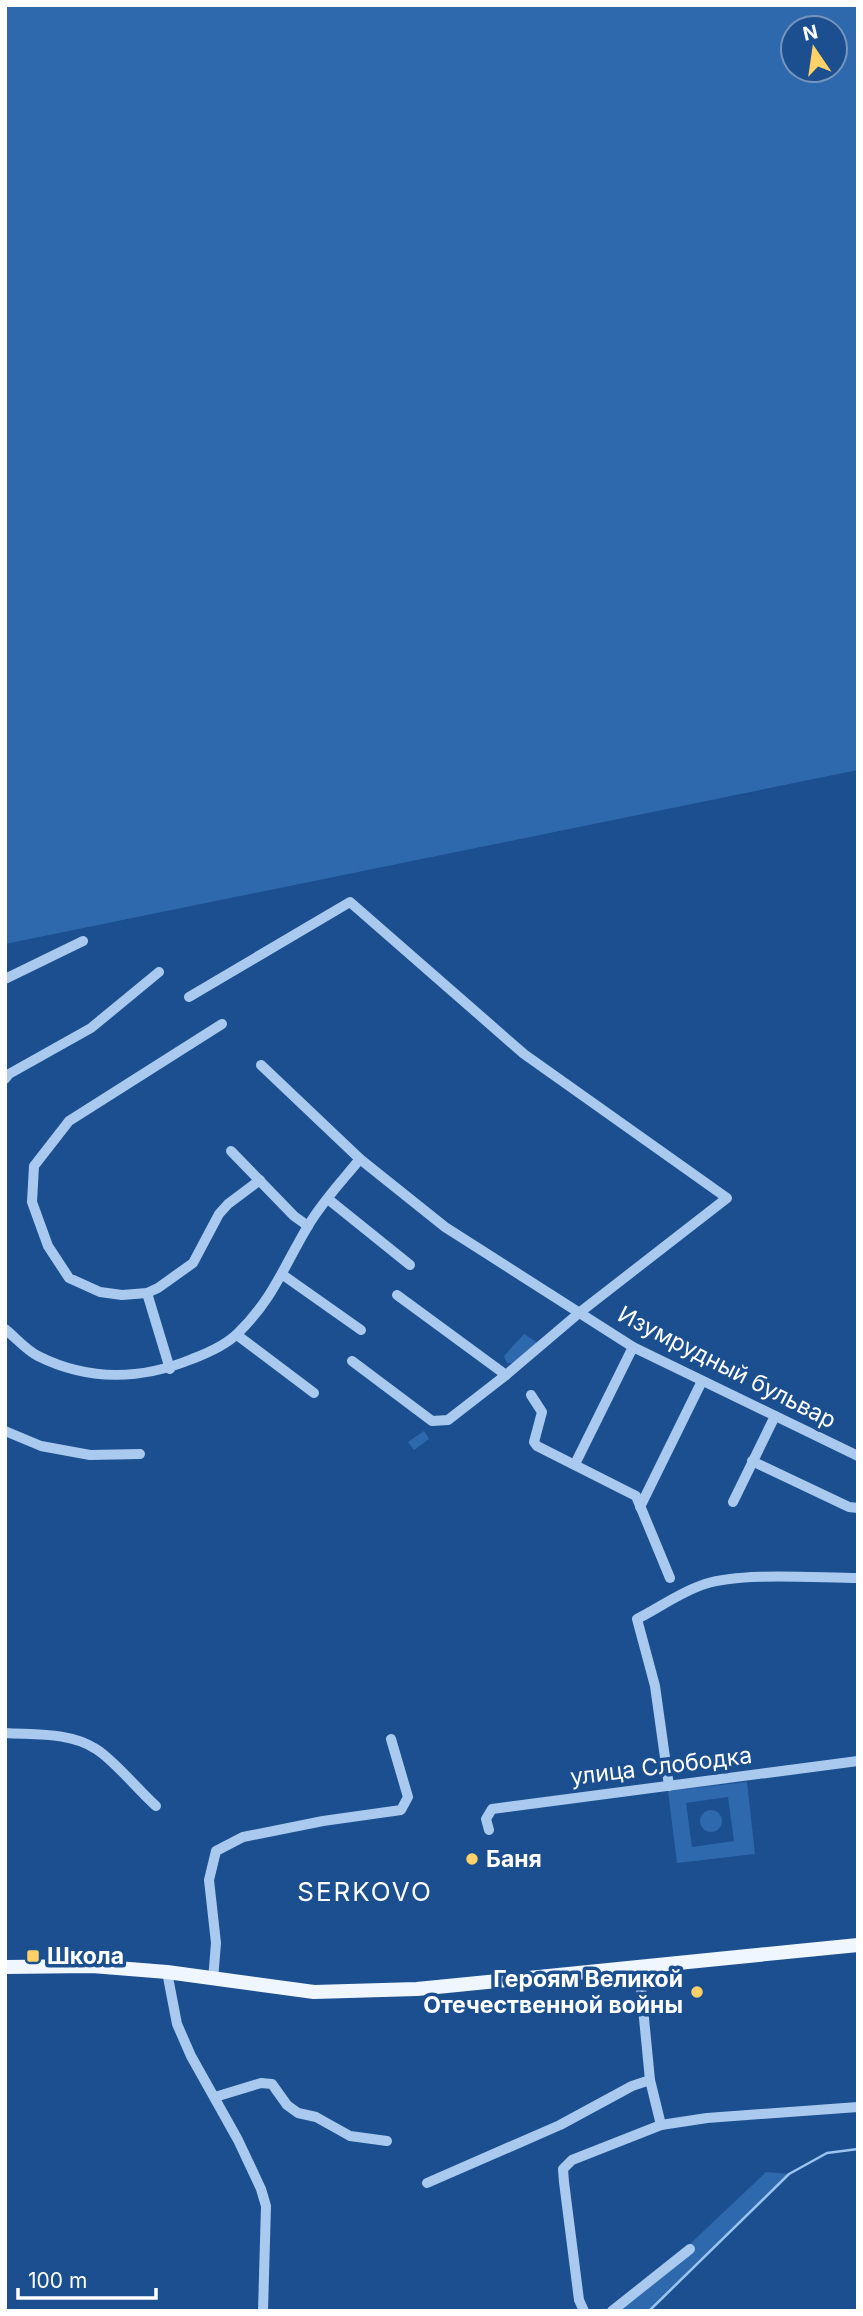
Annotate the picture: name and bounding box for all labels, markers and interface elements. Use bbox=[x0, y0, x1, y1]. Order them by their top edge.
north arrow bbox=[779, 14, 849, 84]
text: N bbox=[801, 20, 820, 46]
street label: Изумрудный бульвар bbox=[613, 1300, 841, 1434]
street label: улица Слободка bbox=[569, 1741, 753, 1791]
place label: Баня bbox=[486, 1845, 542, 1873]
marker: Баня bbox=[464, 1851, 480, 1867]
district label: SERKOVO bbox=[297, 1876, 433, 1907]
place label: Школа bbox=[47, 1942, 124, 1970]
marker: Школа bbox=[25, 1948, 41, 1964]
place label: Героям Великой Отечественной войны bbox=[423, 1965, 683, 2019]
marker: Героям Великой Отечественной войны bbox=[689, 1984, 705, 2000]
scale bar bbox=[18, 2256, 156, 2300]
text: 100 m bbox=[28, 2268, 87, 2293]

